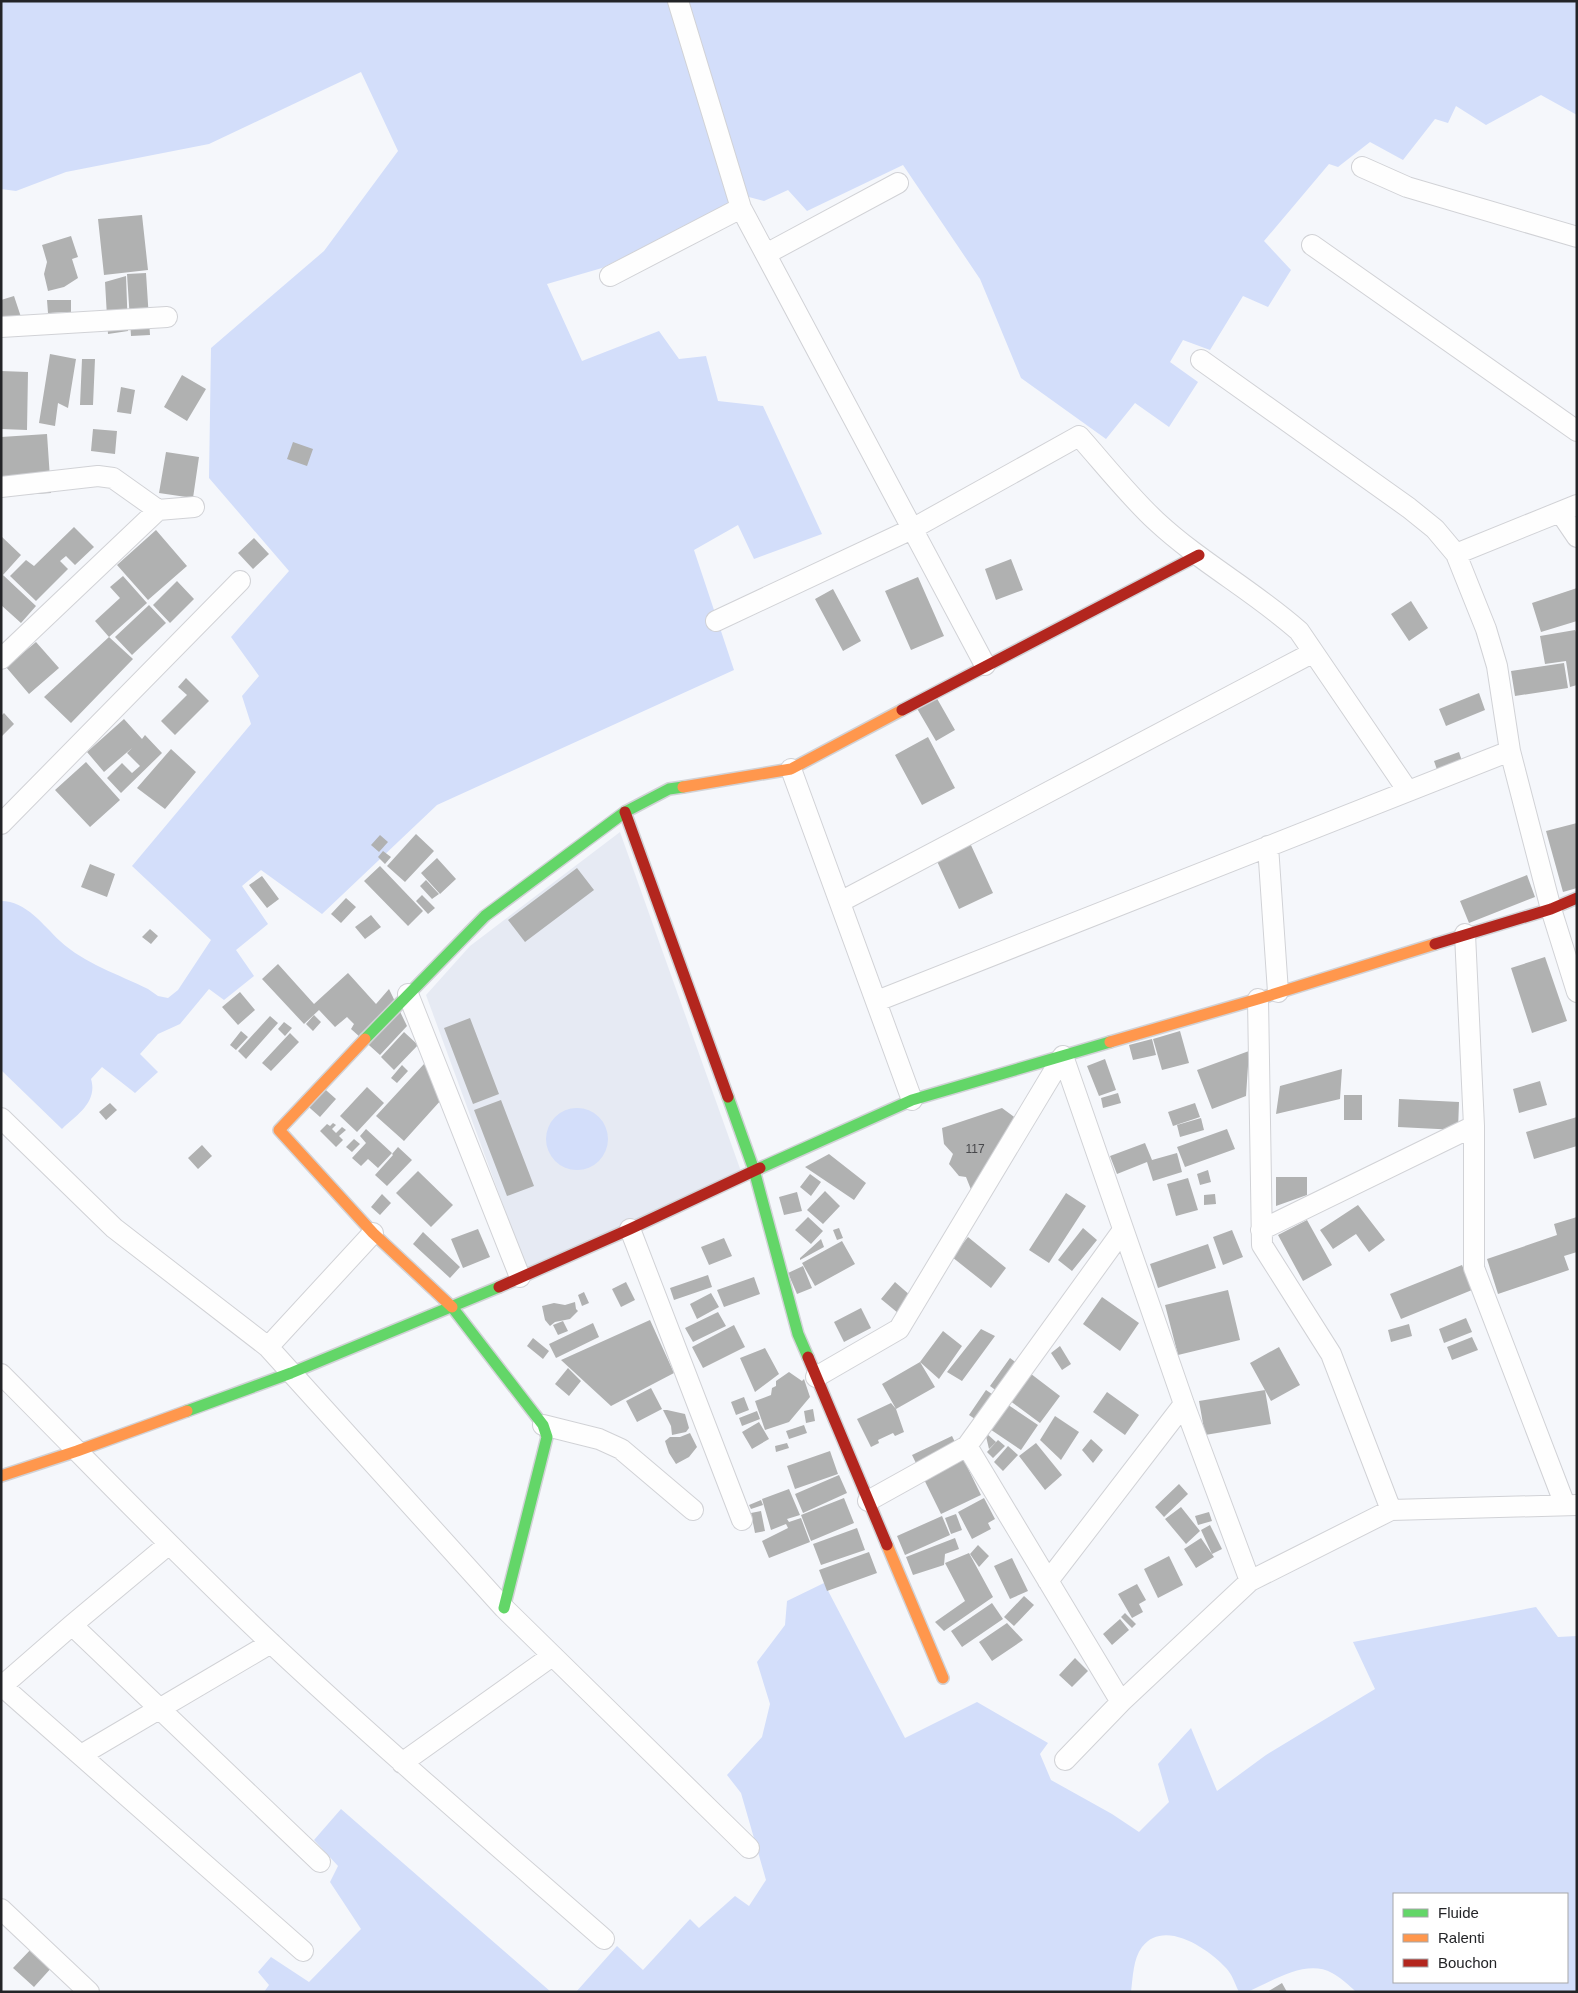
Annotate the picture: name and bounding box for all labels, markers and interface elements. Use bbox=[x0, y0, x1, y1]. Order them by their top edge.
house number: 117 bbox=[965, 1142, 985, 1156]
legend bbox=[1393, 1893, 1568, 1983]
text: Fluide bbox=[1438, 1904, 1479, 1921]
text: Ralenti bbox=[1438, 1929, 1485, 1946]
text: Bouchon bbox=[1438, 1954, 1497, 1971]

